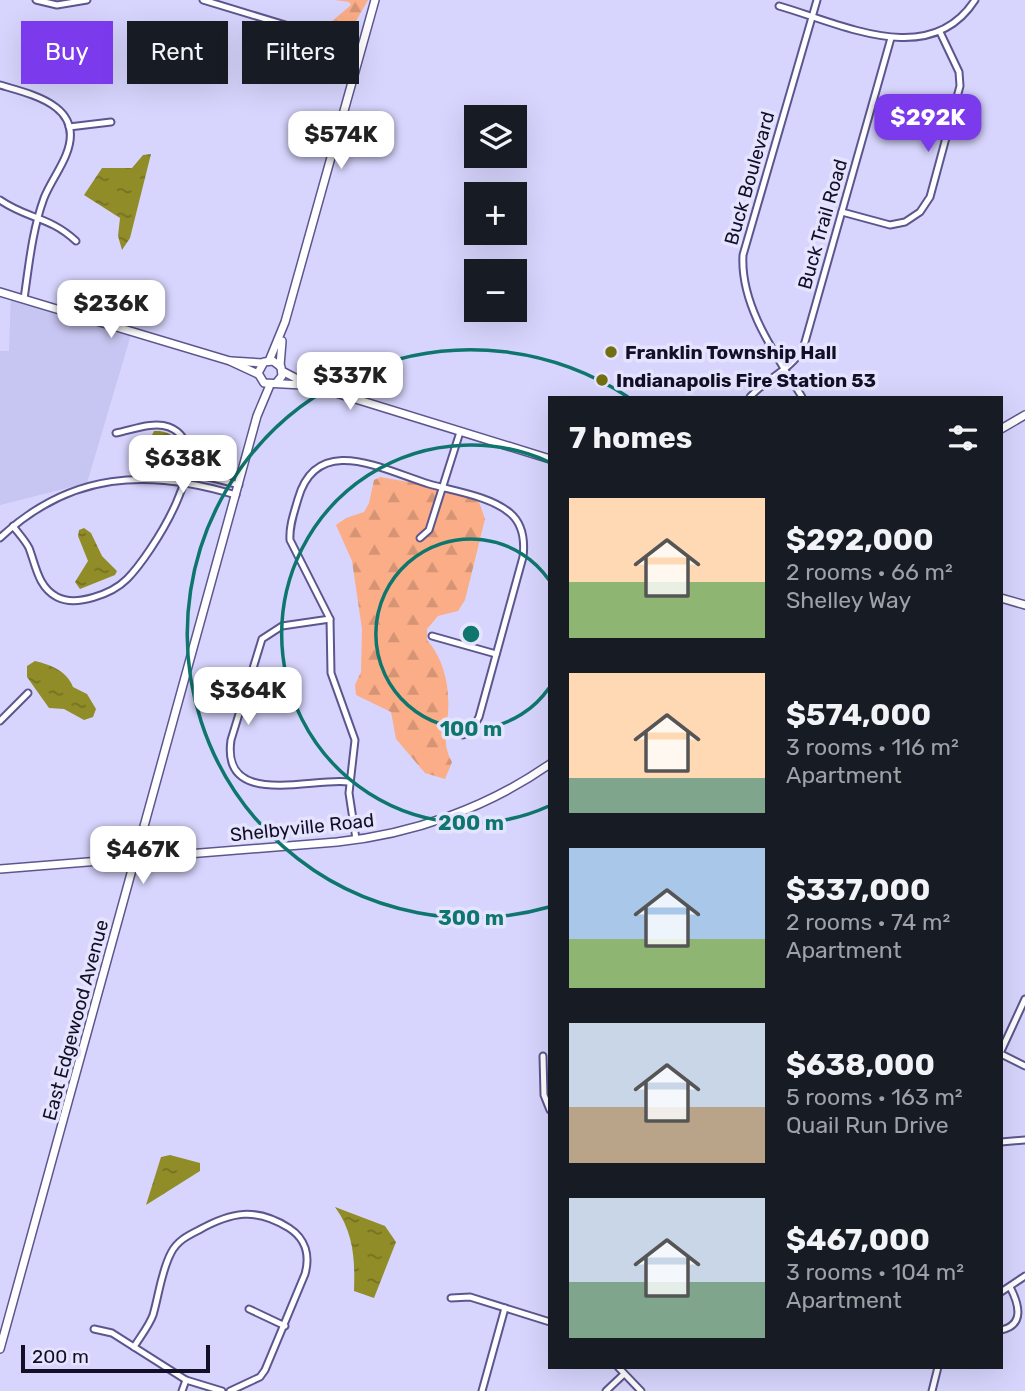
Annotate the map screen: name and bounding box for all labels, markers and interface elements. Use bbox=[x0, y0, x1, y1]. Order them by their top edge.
chip: Buy bbox=[21, 21, 113, 84]
chip: Rent bbox=[127, 21, 228, 84]
chip: Filters bbox=[242, 21, 359, 84]
pin: $292K bbox=[879, 94, 977, 154]
text: $292K bbox=[890, 103, 966, 131]
map controls bbox=[464, 105, 527, 322]
button: layers bbox=[464, 105, 527, 168]
street label: Buck Boulevard bbox=[719, 109, 780, 248]
pin: $574K bbox=[292, 111, 390, 171]
text: $574K bbox=[304, 120, 378, 148]
street label: Buck Trail Road bbox=[793, 156, 852, 292]
button: + bbox=[464, 182, 527, 245]
button: − bbox=[464, 259, 527, 322]
pin: $236K bbox=[62, 280, 160, 340]
text: $236K bbox=[73, 289, 149, 317]
place label: Franklin Township Hall bbox=[625, 341, 837, 364]
marker: Franklin Township Hall bbox=[603, 344, 619, 360]
pin: $337K bbox=[301, 352, 399, 412]
text: $337K bbox=[313, 361, 387, 389]
place label: Indianapolis Fire Station 53 bbox=[616, 369, 876, 392]
marker: Indianapolis Fire Station 53 bbox=[594, 372, 610, 388]
icon: filters bbox=[944, 419, 982, 457]
text: 7 homes bbox=[569, 420, 692, 456]
pin: $638K bbox=[134, 435, 232, 495]
text: $638K bbox=[145, 444, 221, 472]
text: $292,000 bbox=[786, 522, 934, 558]
icon: home bbox=[625, 526, 709, 610]
text: 2 rooms · 66 m² bbox=[786, 558, 953, 586]
text: Shelley Way bbox=[786, 586, 911, 614]
centre of rings bbox=[459, 622, 483, 646]
pin: $364K bbox=[199, 668, 297, 727]
text: $364K bbox=[210, 676, 286, 704]
text: $574,000 bbox=[786, 697, 931, 733]
icon: home bbox=[625, 701, 709, 785]
text: 100 m bbox=[440, 716, 502, 741]
text: 3 rooms · 116 m² bbox=[786, 733, 959, 761]
text: Apartment bbox=[786, 761, 902, 789]
street label: Shelbyville Road bbox=[229, 808, 375, 846]
text: 200 m bbox=[438, 810, 504, 835]
pin: $467K bbox=[94, 826, 192, 886]
text: $467K bbox=[106, 835, 180, 863]
text: $337,000 bbox=[786, 872, 930, 908]
icon: home bbox=[625, 876, 709, 960]
text: 300 m bbox=[438, 905, 504, 930]
text: 2 rooms · 74 m² bbox=[786, 908, 950, 936]
street label: East Edgewood Avenue bbox=[38, 917, 113, 1123]
text: Apartment bbox=[786, 936, 902, 964]
text: $638,000 bbox=[786, 1047, 935, 1083]
icon: home bbox=[625, 1051, 709, 1135]
text: 5 rooms · 163 m² bbox=[786, 1083, 963, 1111]
text: Quail Run Drive bbox=[786, 1111, 949, 1139]
text: $467,000 bbox=[786, 1222, 930, 1258]
icon: home bbox=[625, 1226, 709, 1310]
text: 3 rooms · 104 m² bbox=[786, 1258, 964, 1286]
text: Apartment bbox=[786, 1286, 902, 1314]
scale bar bbox=[21, 1342, 210, 1374]
text: 200 m bbox=[32, 1345, 89, 1368]

